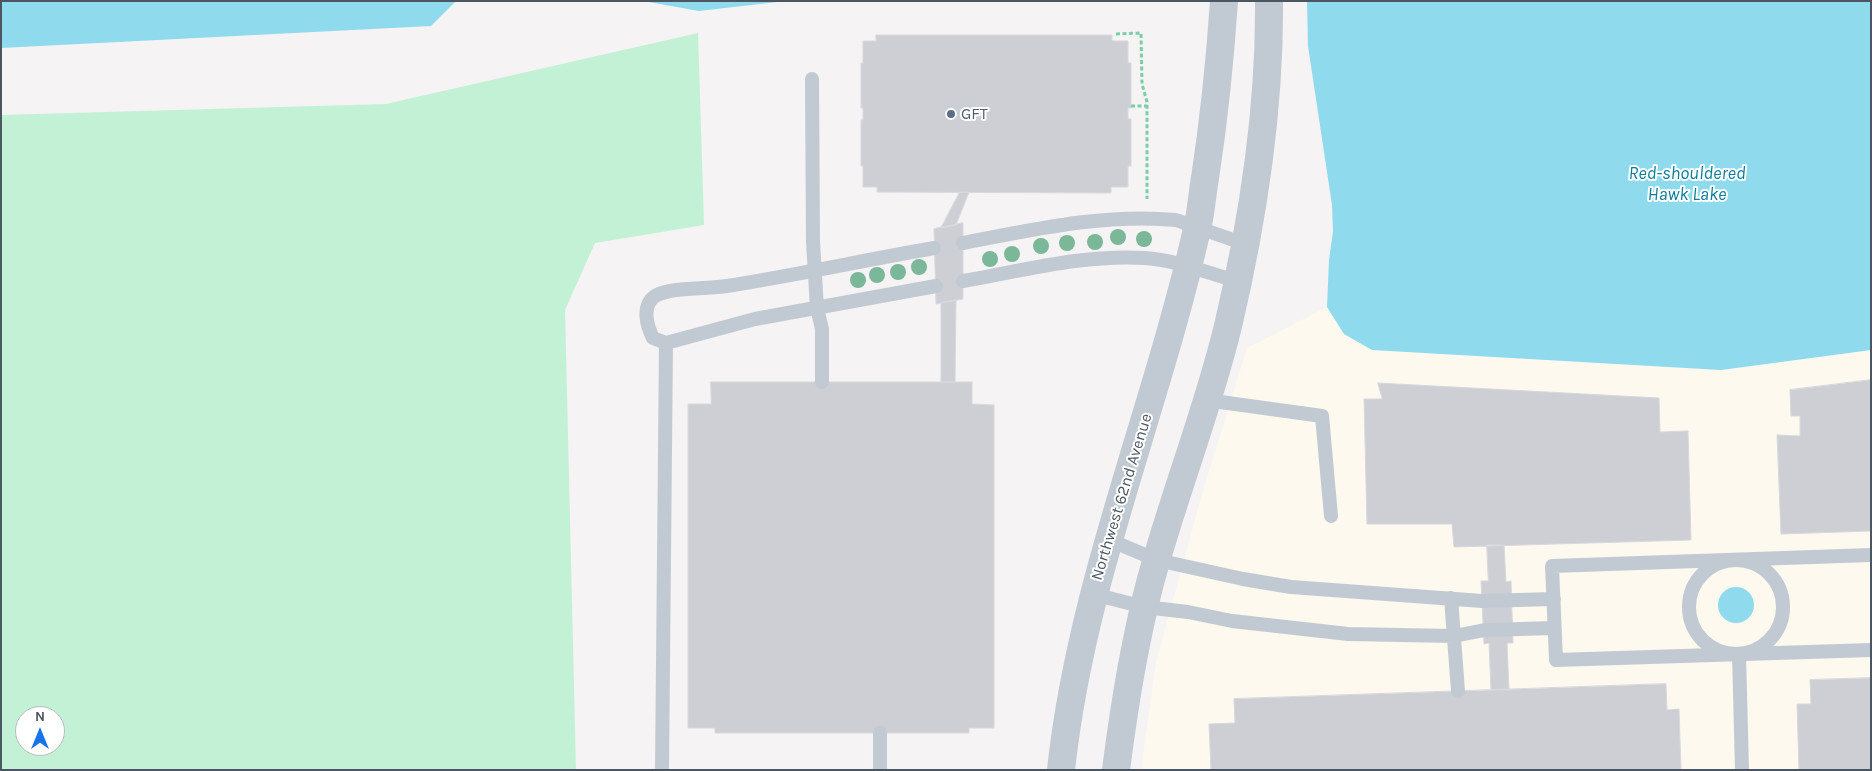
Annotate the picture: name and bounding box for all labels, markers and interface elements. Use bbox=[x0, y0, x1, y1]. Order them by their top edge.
place label: GFT bbox=[961, 104, 988, 124]
marker: GFT bbox=[945, 108, 957, 120]
water label: Red-shouldered Hawk Lake bbox=[1628, 163, 1746, 205]
street label: Northwest 62nd Avenue bbox=[1088, 411, 1156, 583]
north arrow bbox=[15, 706, 65, 756]
text: N bbox=[35, 708, 45, 725]

